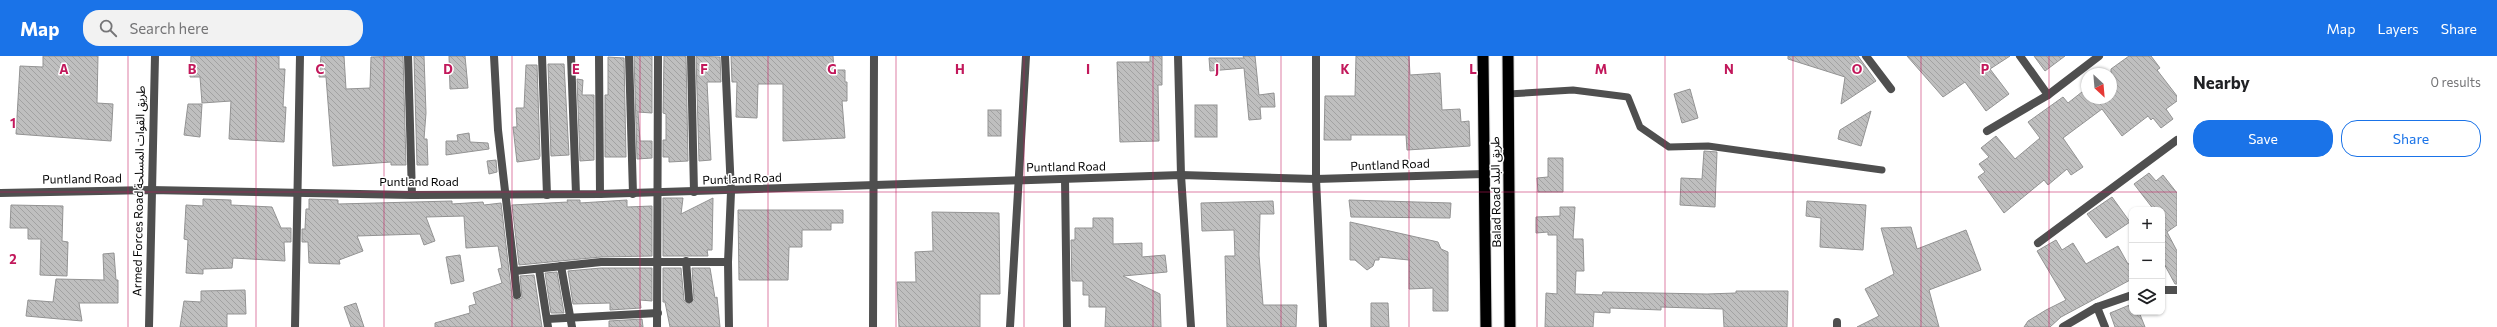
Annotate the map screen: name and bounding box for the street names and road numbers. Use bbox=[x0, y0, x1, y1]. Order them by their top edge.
street label: Armed Forces Road طريق القوات المسلحة bbox=[129, 85, 149, 297]
street label: Balad Road طريق البلد bbox=[1487, 136, 1505, 248]
street label: Puntland Road bbox=[1350, 156, 1430, 172]
street label: Puntland Road bbox=[1026, 158, 1106, 174]
street label: Puntland Road bbox=[42, 170, 122, 186]
street label: Puntland Road bbox=[702, 170, 782, 186]
street label: Puntland Road bbox=[379, 174, 459, 188]

